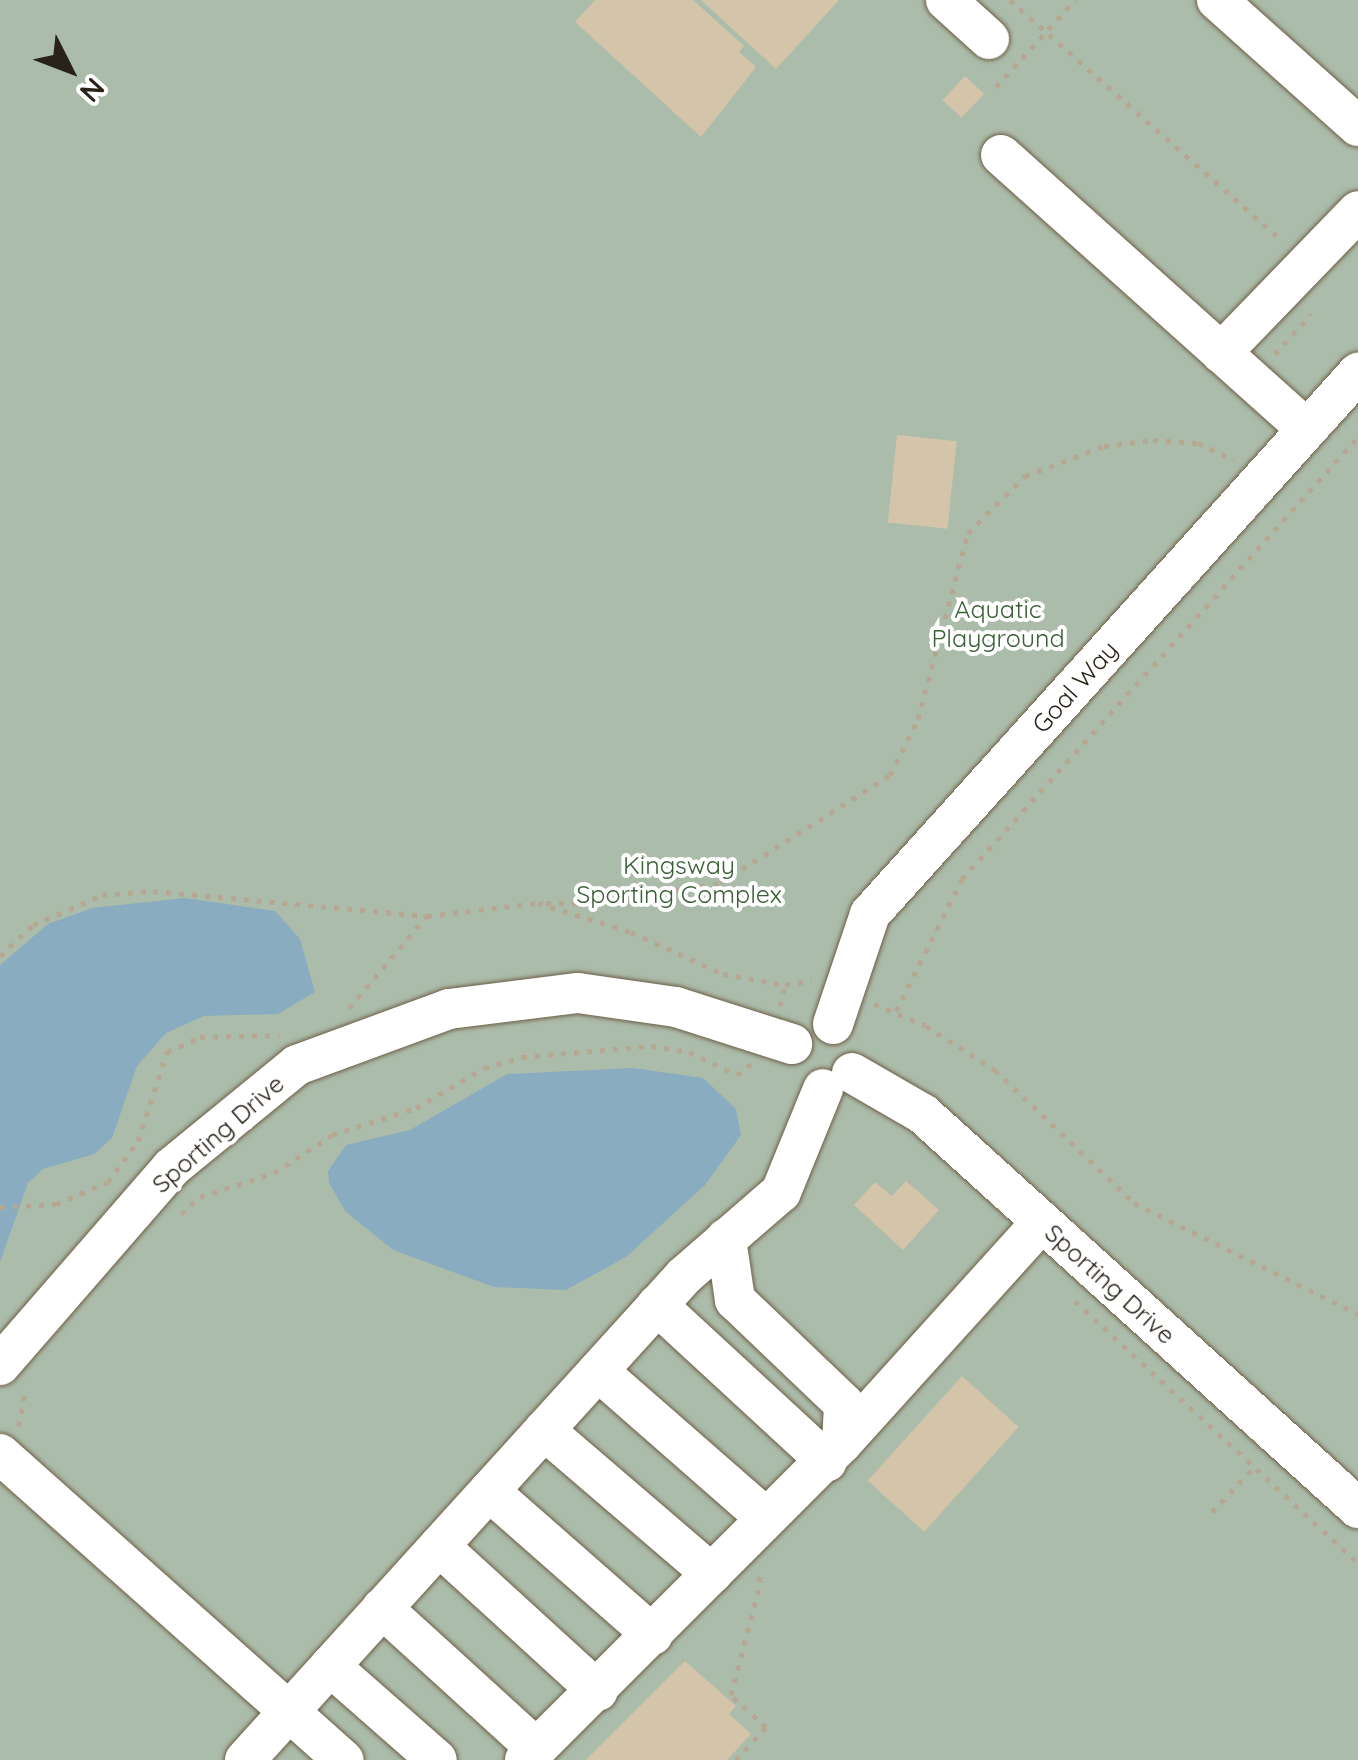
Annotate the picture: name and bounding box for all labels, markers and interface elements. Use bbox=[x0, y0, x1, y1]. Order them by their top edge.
north arrow bbox=[20, 20, 120, 120]
text: N bbox=[73, 71, 113, 110]
park label: Aquatic Playground bbox=[931, 595, 1065, 654]
street label: Goal Way bbox=[1026, 635, 1124, 739]
park label: Kingsway Sporting Complex bbox=[576, 851, 782, 910]
street label: Sporting Drive bbox=[146, 1069, 290, 1199]
street label: Sporting Drive bbox=[1039, 1218, 1181, 1350]

